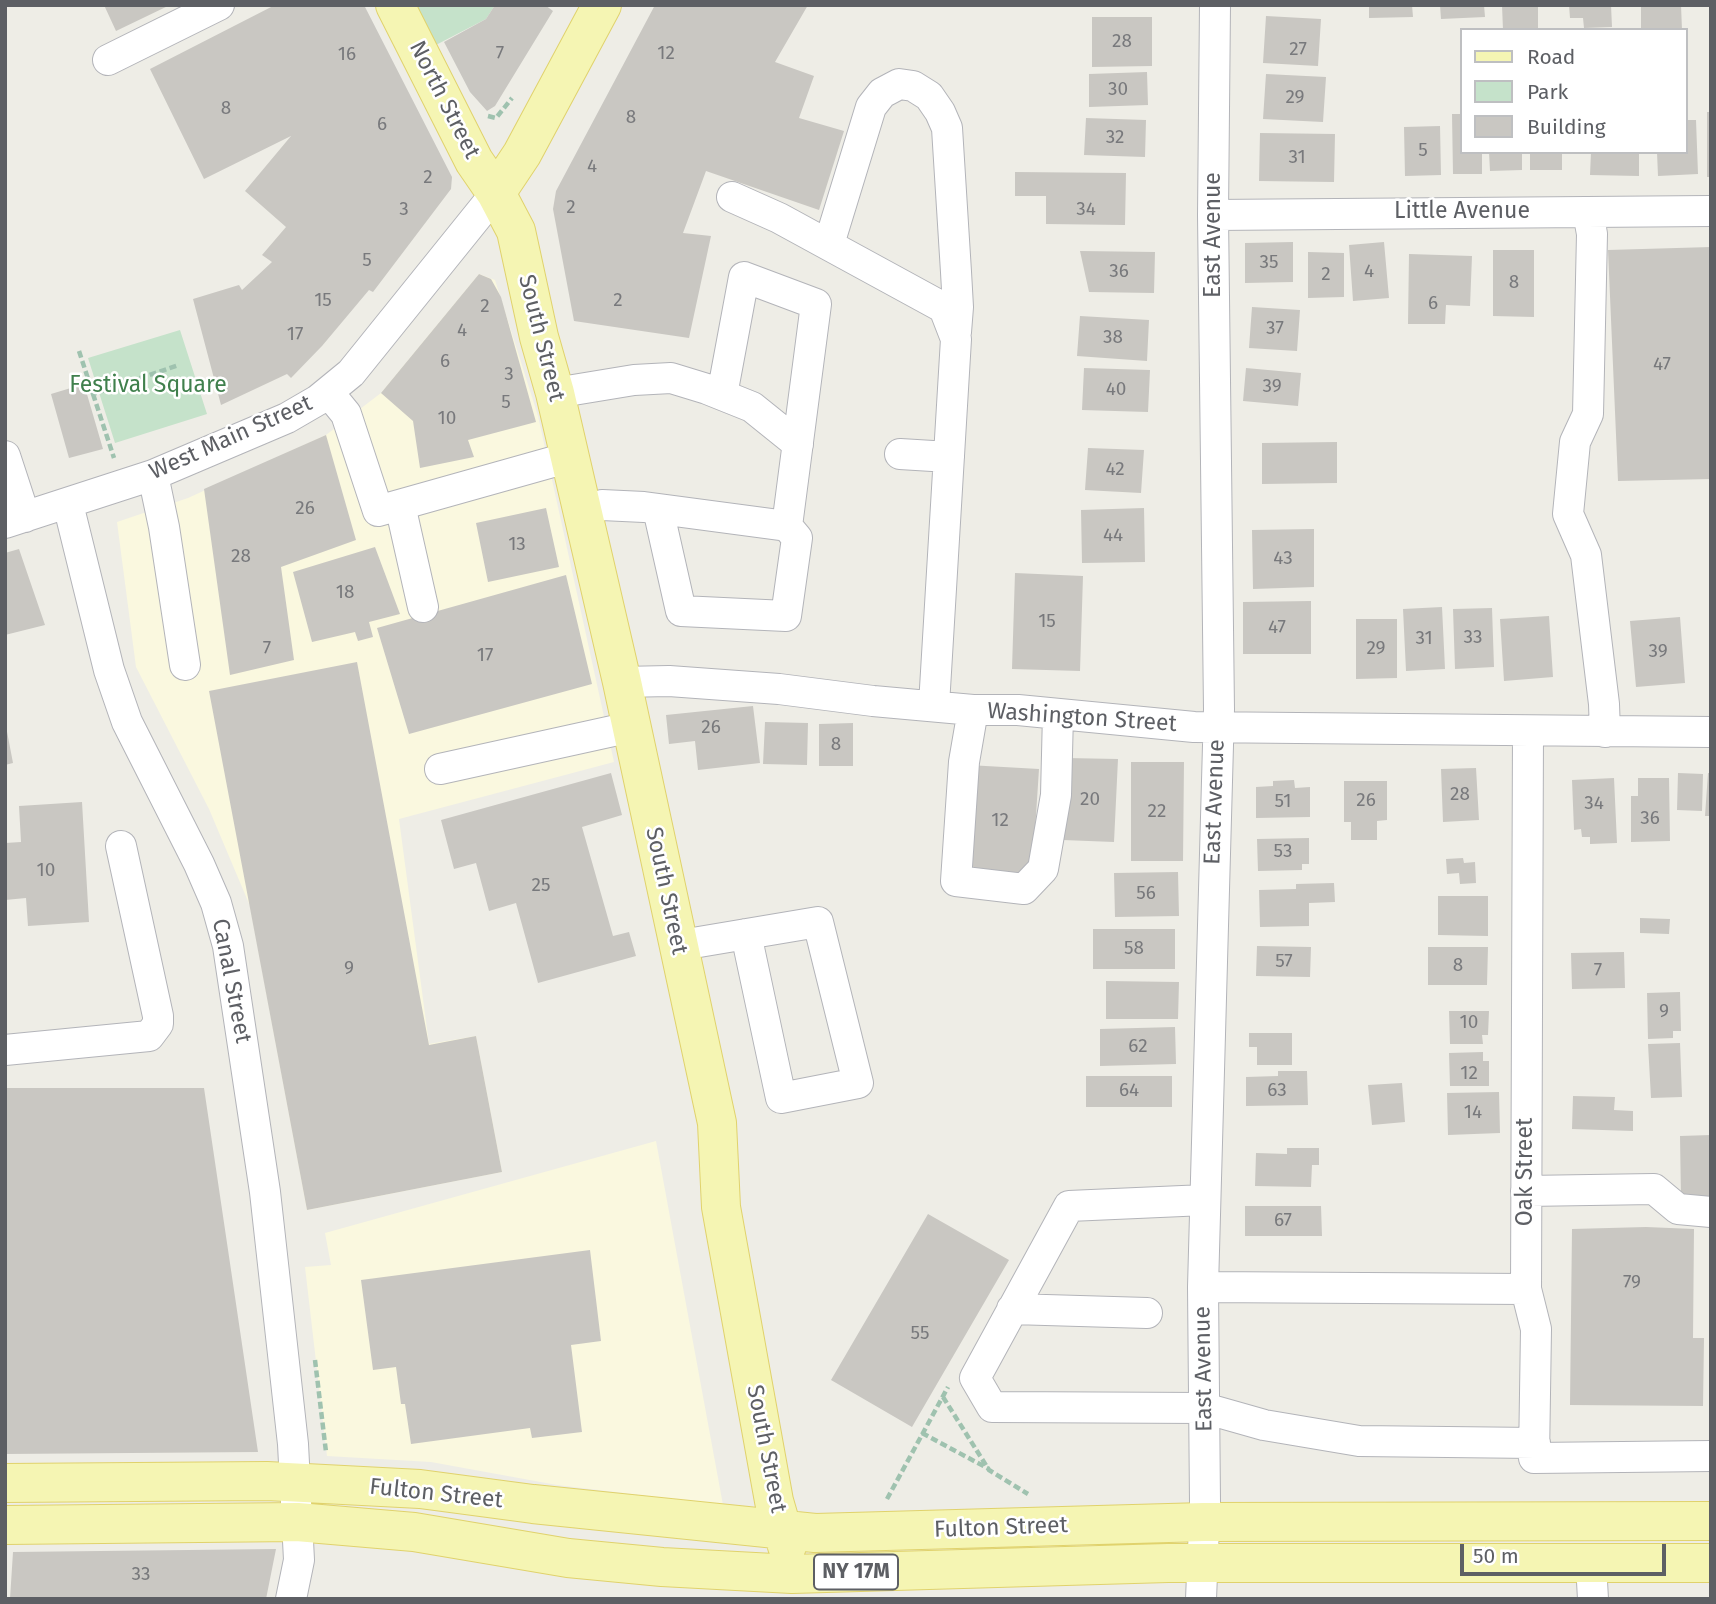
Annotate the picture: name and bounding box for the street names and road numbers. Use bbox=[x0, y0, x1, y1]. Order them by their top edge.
street label: North Street bbox=[403, 37, 485, 163]
street label: East Avenue bbox=[1200, 172, 1228, 298]
street label: Little Avenue bbox=[1394, 198, 1530, 226]
street label: South Street bbox=[512, 272, 570, 404]
street label: West Main Street bbox=[145, 390, 317, 486]
street label: Washington Street bbox=[986, 698, 1178, 738]
street label: East Avenue bbox=[1199, 739, 1231, 865]
street label: South Street bbox=[639, 825, 693, 957]
street label: Canal Street bbox=[205, 916, 257, 1046]
street label: Oak Street bbox=[1512, 1118, 1540, 1226]
street label: East Avenue bbox=[1189, 1306, 1219, 1432]
street label: South Street bbox=[740, 1383, 792, 1515]
street label: Fulton Street bbox=[368, 1473, 504, 1515]
street label: Fulton Street bbox=[934, 1512, 1068, 1544]
road number: NY 17M bbox=[814, 1554, 898, 1590]

